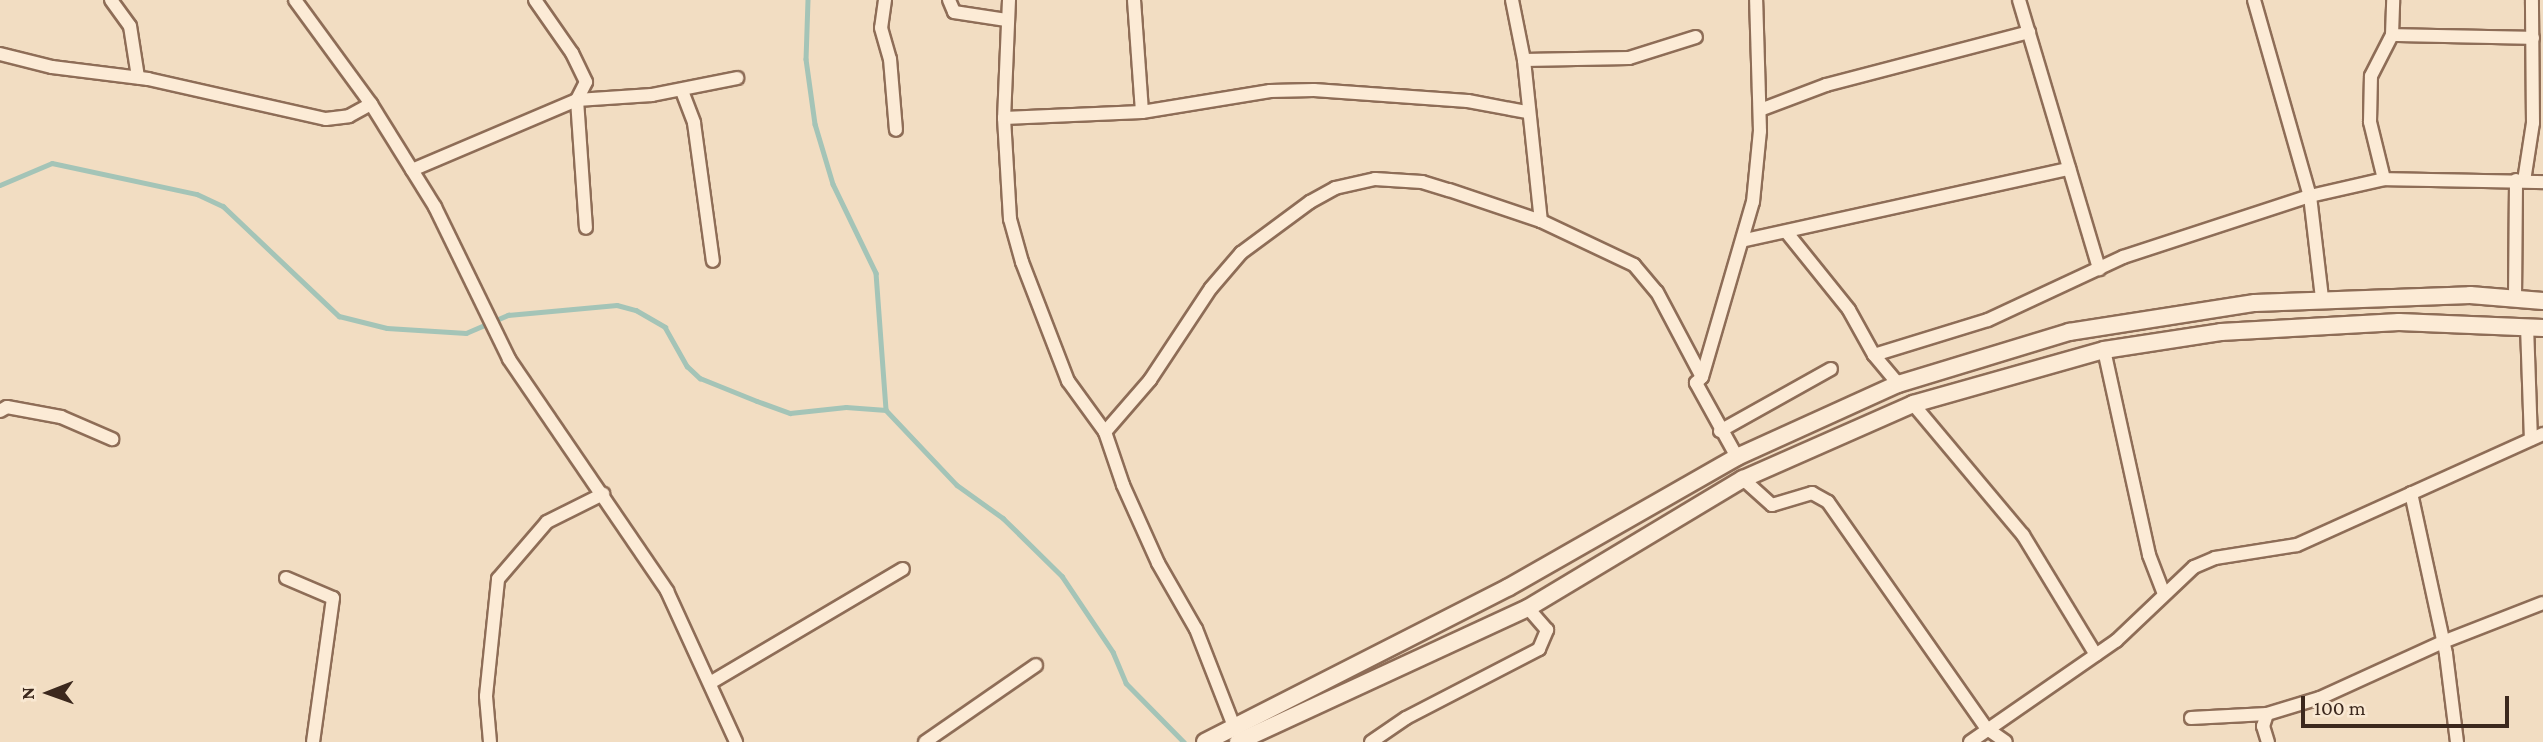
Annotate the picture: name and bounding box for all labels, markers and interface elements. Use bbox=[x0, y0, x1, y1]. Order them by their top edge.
north arrow bbox=[14, 658, 84, 728]
scale bar bbox=[2305, 682, 2513, 726]
text: N bbox=[17, 687, 38, 700]
text: 100 m bbox=[2314, 696, 2366, 720]

